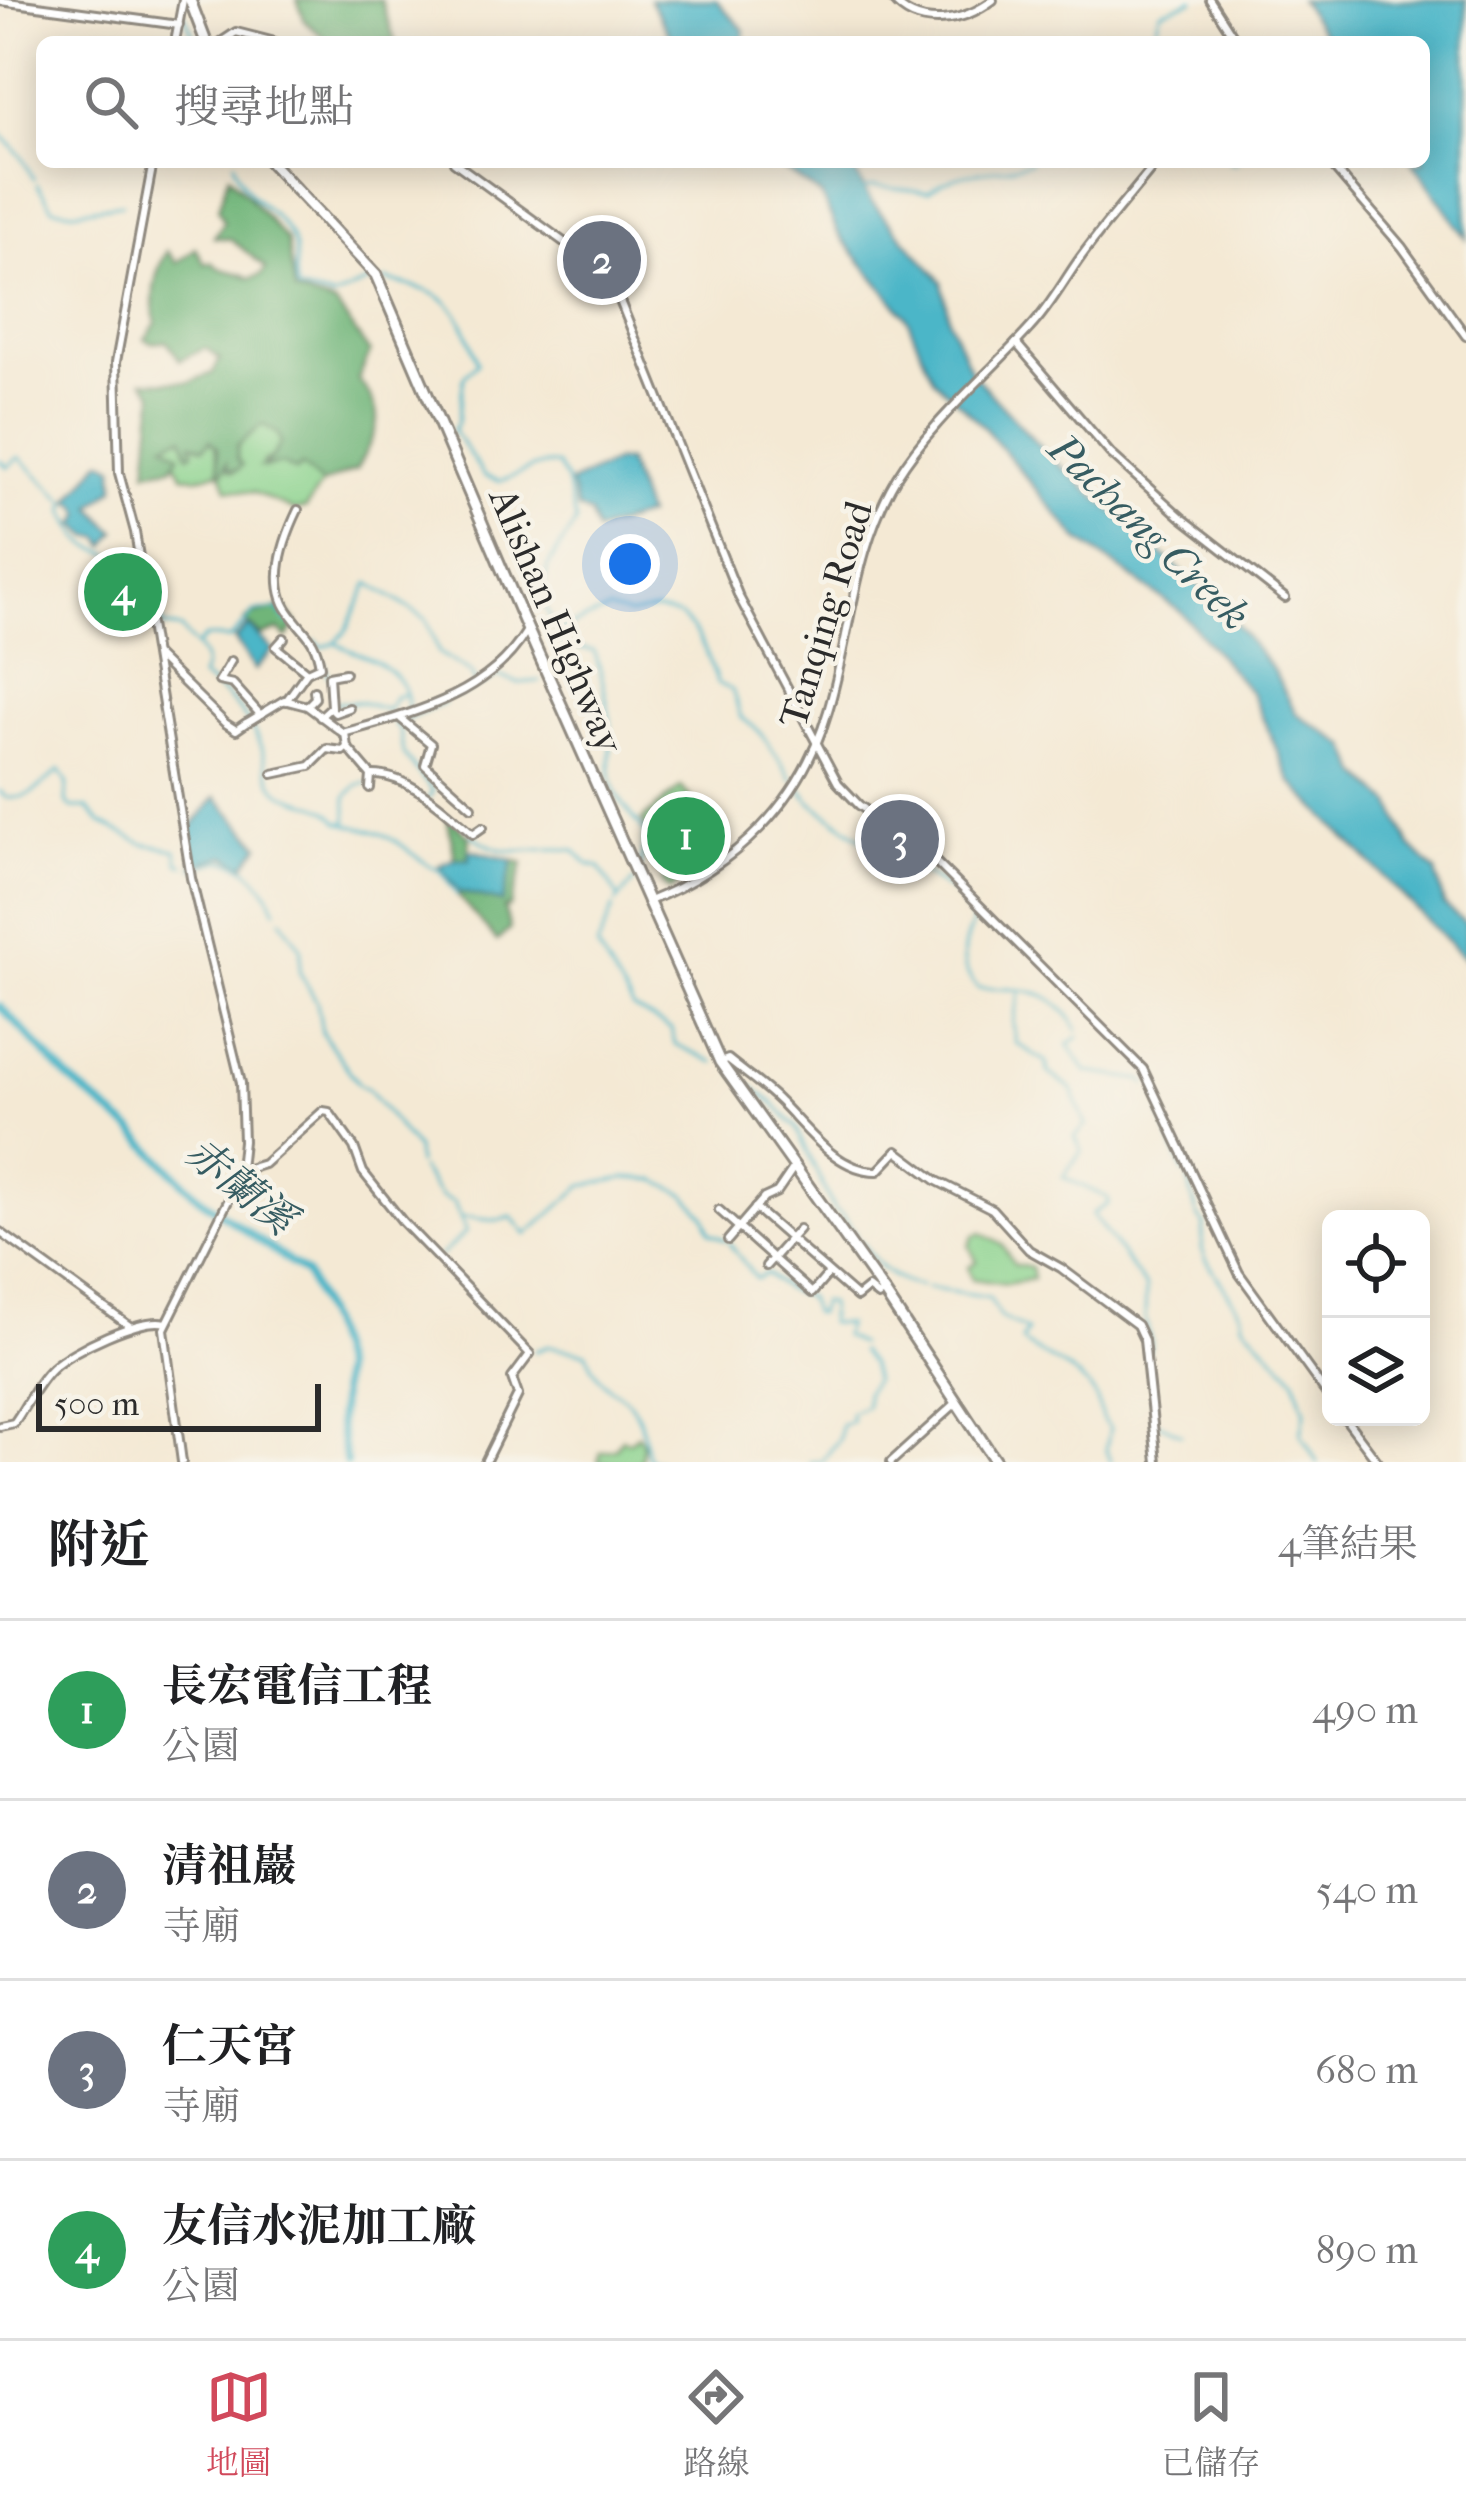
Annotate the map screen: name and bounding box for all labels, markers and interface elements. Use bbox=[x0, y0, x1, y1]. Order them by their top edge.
search box bbox=[36, 36, 1430, 168]
icon: search bbox=[78, 69, 144, 135]
text: 搜尋地點 bbox=[174, 81, 354, 134]
pin: 2 bbox=[563, 215, 641, 305]
water label: Pachang Creek bbox=[1037, 423, 1259, 640]
street label: Alishan Highway bbox=[479, 479, 633, 761]
street label: Tanqing Road bbox=[770, 495, 882, 733]
your location bbox=[600, 534, 660, 594]
pin: 4 bbox=[84, 547, 162, 637]
pin: 1 bbox=[647, 791, 725, 881]
pin: 3 bbox=[861, 794, 939, 884]
water label: 赤蘭溪 bbox=[176, 1127, 308, 1247]
map controls bbox=[1322, 1210, 1430, 1426]
button: locate bbox=[1322, 1210, 1430, 1318]
button: layers bbox=[1322, 1318, 1430, 1426]
scale bar bbox=[36, 1378, 321, 1431]
text: 500 m bbox=[54, 1385, 139, 1424]
text: 附近 bbox=[48, 1515, 150, 1575]
text: 4筆結果 bbox=[1278, 1521, 1418, 1567]
text: 長宏電信工程 bbox=[162, 1660, 432, 1713]
text: 1 bbox=[80, 1687, 94, 1733]
text: 490 m bbox=[1312, 1687, 1418, 1733]
text: 公園 bbox=[162, 1723, 240, 1769]
text: 清祖巖 bbox=[162, 1840, 297, 1893]
text: 2 bbox=[77, 1867, 97, 1913]
text: 540 m bbox=[1316, 1867, 1418, 1913]
text: 寺廟 bbox=[162, 1903, 240, 1949]
text: 仁天宮 bbox=[162, 2020, 297, 2073]
text: 3 bbox=[79, 2047, 95, 2093]
text: 680 m bbox=[1315, 2047, 1418, 2093]
text: 寺廟 bbox=[162, 2083, 240, 2129]
text: 友信水泥加工廠 bbox=[162, 2200, 477, 2253]
text: 4 bbox=[75, 2227, 99, 2273]
text: 890 m bbox=[1316, 2227, 1418, 2273]
text: 公園 bbox=[162, 2263, 240, 2309]
tab: 地圖 bbox=[206, 2364, 272, 2483]
tab: 路線 bbox=[683, 2364, 749, 2483]
tab: 已儲存 bbox=[1161, 2364, 1260, 2483]

